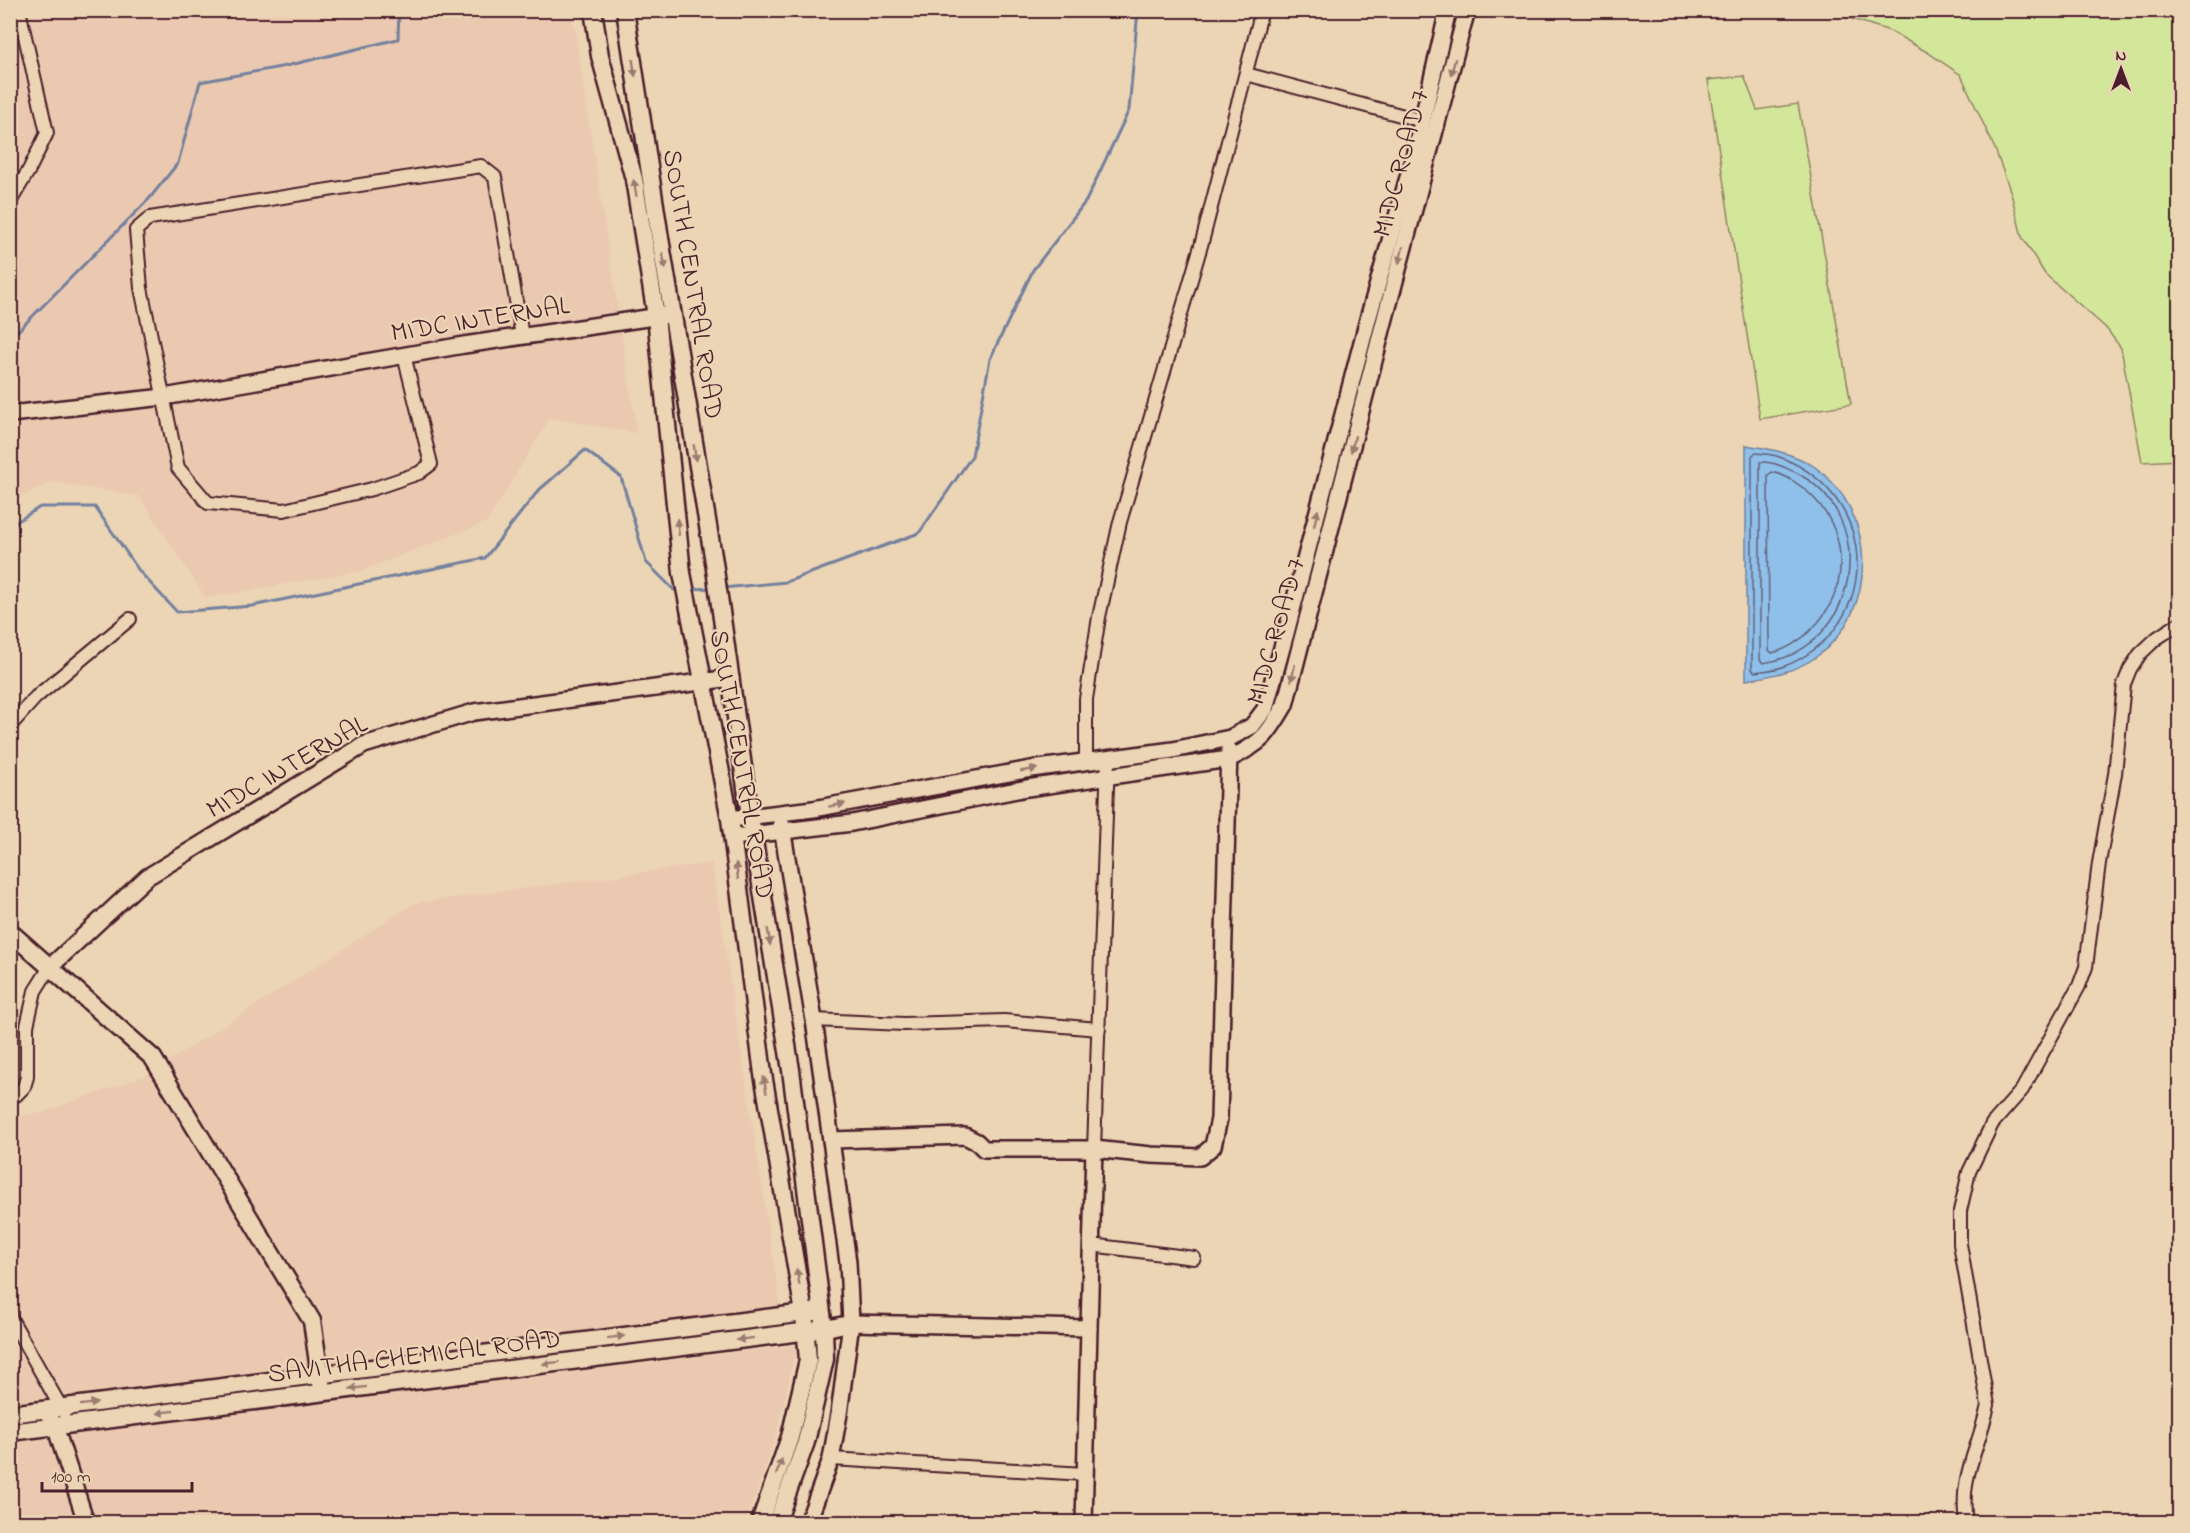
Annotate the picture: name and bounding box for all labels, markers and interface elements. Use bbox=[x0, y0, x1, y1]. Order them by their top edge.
north arrow bbox=[2091, 39, 2151, 99]
text: N bbox=[2116, 44, 2127, 68]
one-way arrow bbox=[1448, 58, 1457, 76]
one-way arrow bbox=[629, 59, 638, 78]
street label: MIDC ROAD 7 bbox=[1364, 85, 1441, 242]
street label: SOUTH CENTRAL ROAD bbox=[651, 147, 732, 422]
one-way arrow bbox=[630, 178, 639, 197]
one-way arrow bbox=[1396, 246, 1406, 265]
one-way arrow bbox=[659, 252, 668, 271]
street label: MIDC INTERNAL bbox=[388, 287, 572, 354]
one-way arrow bbox=[1347, 435, 1357, 453]
one-way arrow bbox=[691, 444, 700, 463]
one-way arrow bbox=[1312, 509, 1321, 527]
one-way arrow bbox=[673, 517, 683, 536]
street label: MIDC ROAD 7 bbox=[1238, 554, 1317, 710]
street label: SOUTH CENTRAL ROAD bbox=[698, 627, 783, 902]
one-way arrow bbox=[1287, 664, 1297, 683]
street label: MIDC INTERNAL bbox=[199, 706, 375, 830]
one-way arrow bbox=[1020, 765, 1039, 774]
one-way arrow bbox=[828, 800, 847, 809]
one-way arrow bbox=[732, 861, 742, 880]
one-way arrow bbox=[765, 927, 774, 946]
one-way arrow bbox=[760, 1075, 769, 1094]
one-way arrow bbox=[793, 1267, 802, 1286]
street label: SAVITHA CHEMICAL ROAD bbox=[266, 1320, 563, 1395]
one-way arrow bbox=[607, 1332, 626, 1342]
one-way arrow bbox=[735, 1334, 754, 1343]
one-way arrow bbox=[542, 1359, 561, 1368]
one-way arrow bbox=[348, 1383, 367, 1393]
one-way arrow bbox=[80, 1399, 99, 1409]
one-way arrow bbox=[155, 1408, 174, 1417]
scale bar bbox=[42, 1455, 192, 1493]
one-way arrow bbox=[775, 1458, 785, 1476]
text: 100 m bbox=[51, 1465, 91, 1491]

